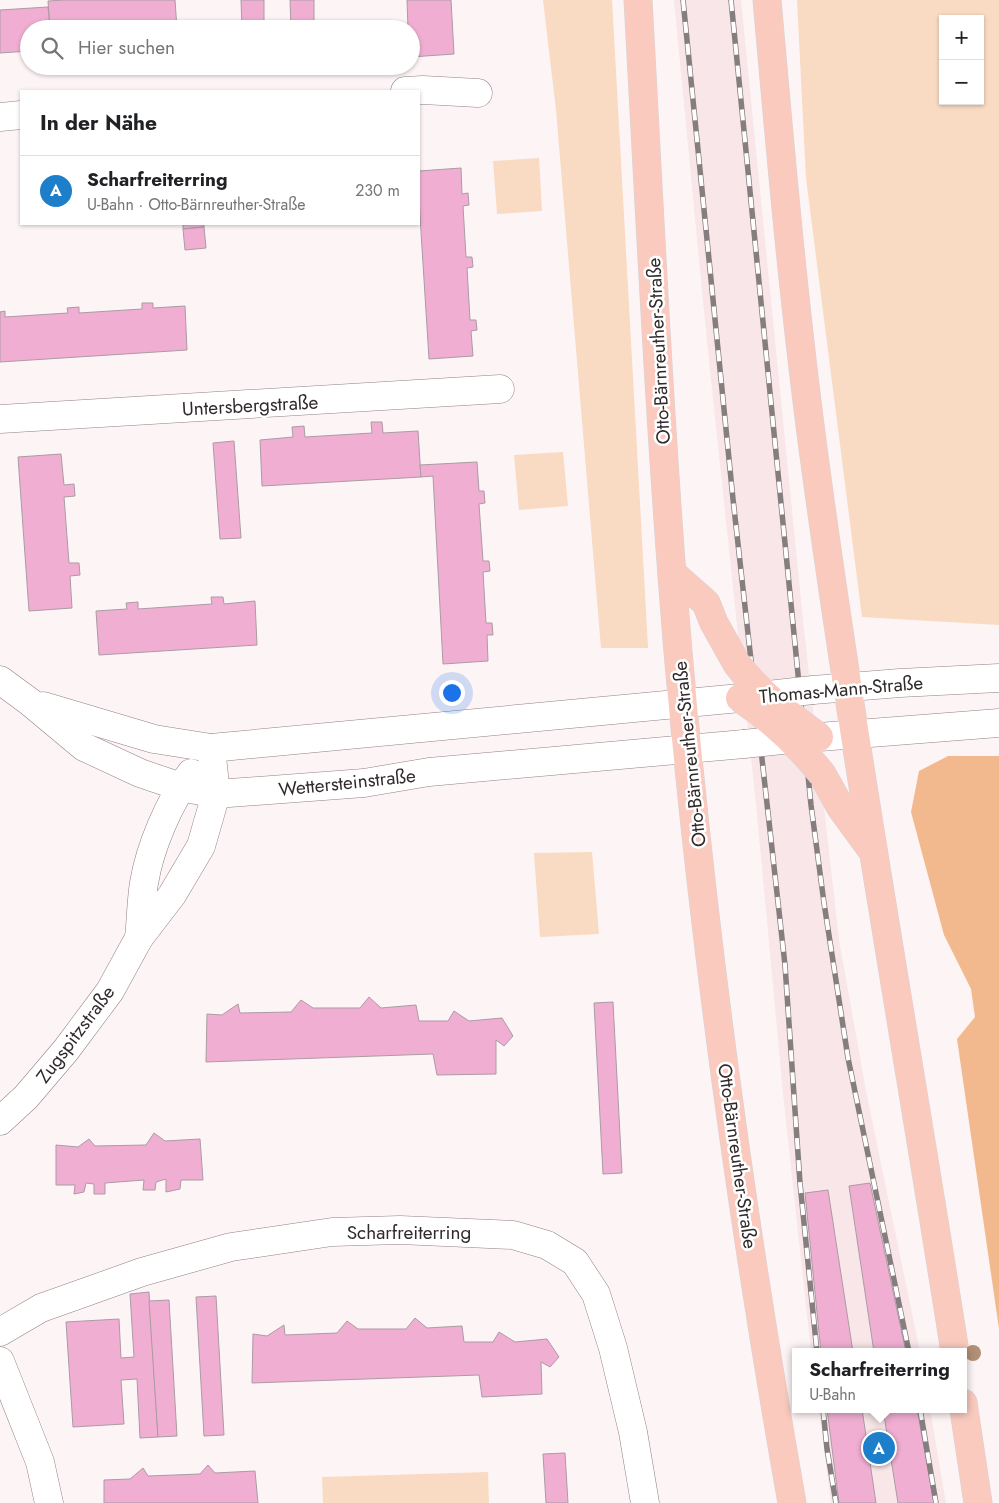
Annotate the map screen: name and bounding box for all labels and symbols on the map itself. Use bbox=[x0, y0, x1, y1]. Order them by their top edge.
street label: Otto-Bärnreuther-Straße bbox=[640, 257, 677, 445]
street label: Untersbergstraße bbox=[181, 388, 319, 423]
street label: Otto-Bärnreuther-Straße bbox=[666, 659, 713, 848]
street label: Thomas-Mann-Straße bbox=[758, 669, 924, 710]
your location bbox=[439, 680, 465, 706]
street label: Wettersteinstraße bbox=[277, 762, 417, 803]
street label: Zugspitzstraße bbox=[30, 980, 121, 1089]
street label: Otto-Bärnreuther-Straße bbox=[711, 1062, 764, 1251]
street label: Scharfreiterring bbox=[347, 1219, 471, 1246]
pin: A bbox=[863, 1429, 895, 1467]

